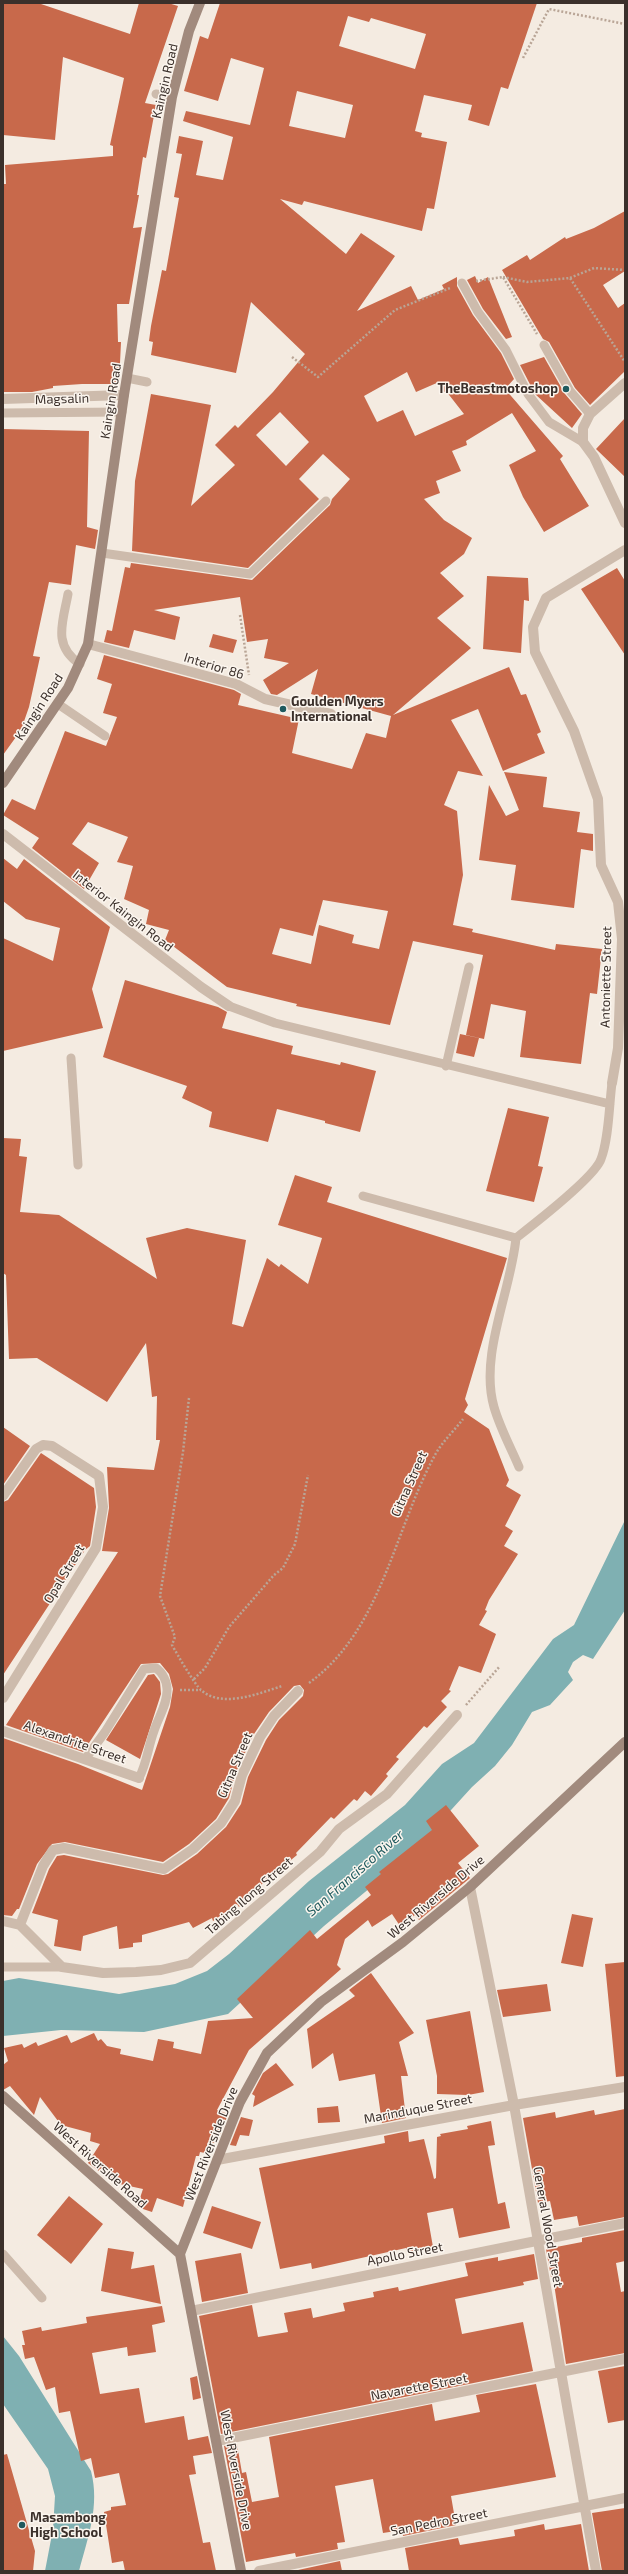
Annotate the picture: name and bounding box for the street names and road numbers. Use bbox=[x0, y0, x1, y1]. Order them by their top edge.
street label: Kaingin Road bbox=[149, 42, 181, 120]
street label: Kaingin Road bbox=[97, 362, 125, 440]
street label: Magsalin bbox=[35, 390, 89, 408]
street label: Interior 86 bbox=[182, 649, 246, 683]
street label: Kaingin Road bbox=[12, 671, 66, 743]
street label: Interior Kaingin Road bbox=[70, 867, 176, 955]
street label: Antoniette Street bbox=[597, 926, 615, 1028]
street label: Gitna Street bbox=[388, 1449, 430, 1519]
street label: Opal Street bbox=[40, 1542, 88, 1606]
street label: Alexandrite Street bbox=[22, 1717, 128, 1767]
street label: Gitna Street bbox=[214, 1730, 256, 1800]
street label: West Riverside Drive bbox=[384, 1852, 488, 1942]
street label: Tabing Ilong Street bbox=[202, 1854, 296, 1938]
street label: West Riverside Drive bbox=[181, 2085, 241, 2203]
street label: Marinduque Street bbox=[362, 2091, 474, 2127]
street label: West Riverside Road bbox=[50, 2119, 150, 2211]
street label: General Wood Street bbox=[530, 2166, 566, 2288]
street label: Apollo Street bbox=[366, 2239, 444, 2269]
street label: Navarette Street bbox=[369, 2370, 469, 2404]
street label: West Riverside Drive bbox=[217, 2409, 255, 2531]
street label: San Pedro Street bbox=[389, 2505, 489, 2539]

